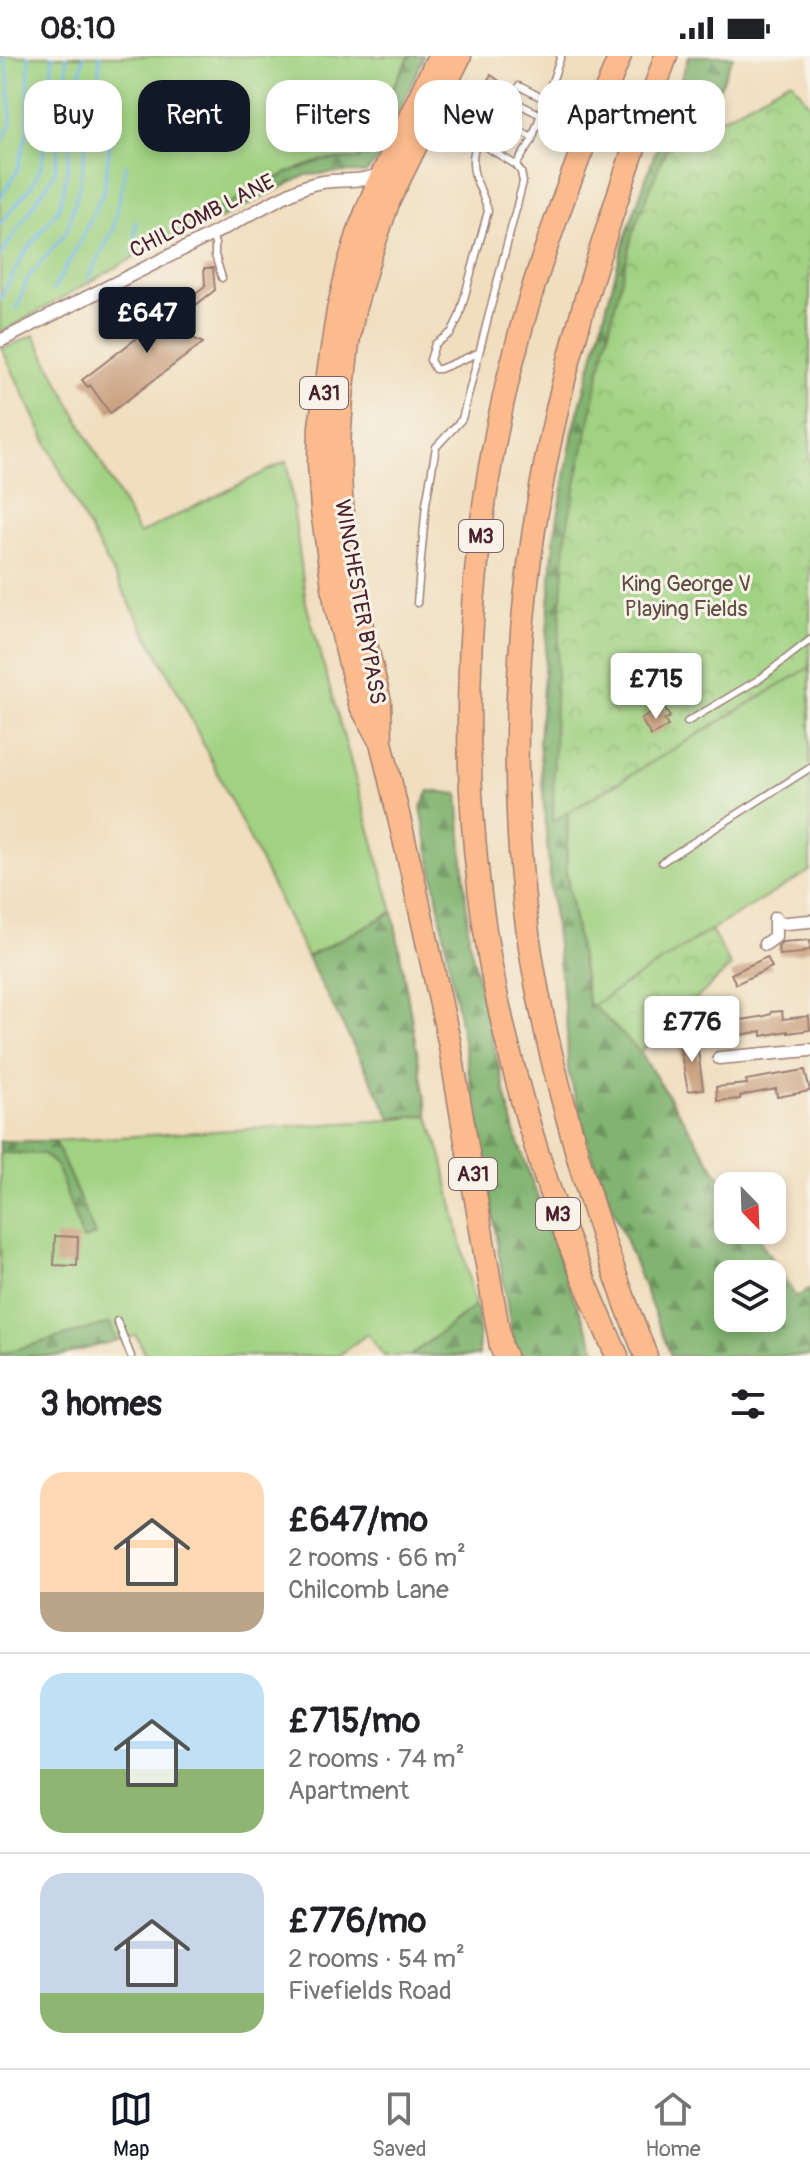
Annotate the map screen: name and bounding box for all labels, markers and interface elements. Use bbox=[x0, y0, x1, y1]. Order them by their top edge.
text: 08:10 bbox=[40, 10, 116, 47]
chip: Buy bbox=[24, 80, 122, 152]
chip: Rent bbox=[138, 80, 250, 152]
chip: Filters bbox=[266, 80, 398, 152]
chip: New bbox=[414, 80, 522, 152]
chip: Apartment bbox=[538, 80, 725, 152]
street label: CHILCOMB LANE bbox=[125, 167, 279, 265]
pin: £647 bbox=[100, 287, 194, 355]
text: £647 bbox=[117, 297, 177, 329]
road number: A31 bbox=[300, 377, 348, 409]
street label: WINCHESTER BYPASS bbox=[328, 497, 392, 707]
road number: M3 bbox=[459, 520, 503, 552]
park label: King George V Playing Fields bbox=[621, 570, 751, 623]
pin: £715 bbox=[609, 653, 703, 721]
text: £715 bbox=[629, 663, 683, 695]
pin: £776 bbox=[645, 996, 739, 1064]
text: £776 bbox=[662, 1006, 722, 1038]
road number: A31 bbox=[449, 1158, 497, 1190]
north arrow bbox=[714, 1172, 786, 1244]
map controls bbox=[714, 1172, 786, 1332]
road number: M3 bbox=[536, 1198, 580, 1230]
button: layers bbox=[714, 1260, 786, 1332]
icon: filters bbox=[726, 1382, 770, 1426]
text: 3 homes bbox=[40, 1383, 162, 1426]
text: £647/mo bbox=[288, 1499, 428, 1542]
icon: home bbox=[104, 1504, 200, 1600]
text: 2 rooms · 66 m² bbox=[288, 1542, 466, 1574]
text: Chilcomb Lane bbox=[288, 1574, 449, 1606]
text: £715/mo bbox=[288, 1700, 420, 1743]
icon: home bbox=[104, 1705, 200, 1801]
text: 2 rooms · 74 m² bbox=[288, 1743, 465, 1775]
text: Apartment bbox=[288, 1775, 409, 1807]
text: £776/mo bbox=[288, 1900, 426, 1943]
icon: home bbox=[104, 1905, 200, 2001]
text: 2 rooms · 54 m² bbox=[288, 1943, 465, 1975]
text: Fivefields Road bbox=[288, 1975, 452, 2007]
tab: Map bbox=[109, 2087, 153, 2163]
tab: Saved bbox=[372, 2087, 427, 2163]
tab: Home bbox=[645, 2087, 701, 2163]

